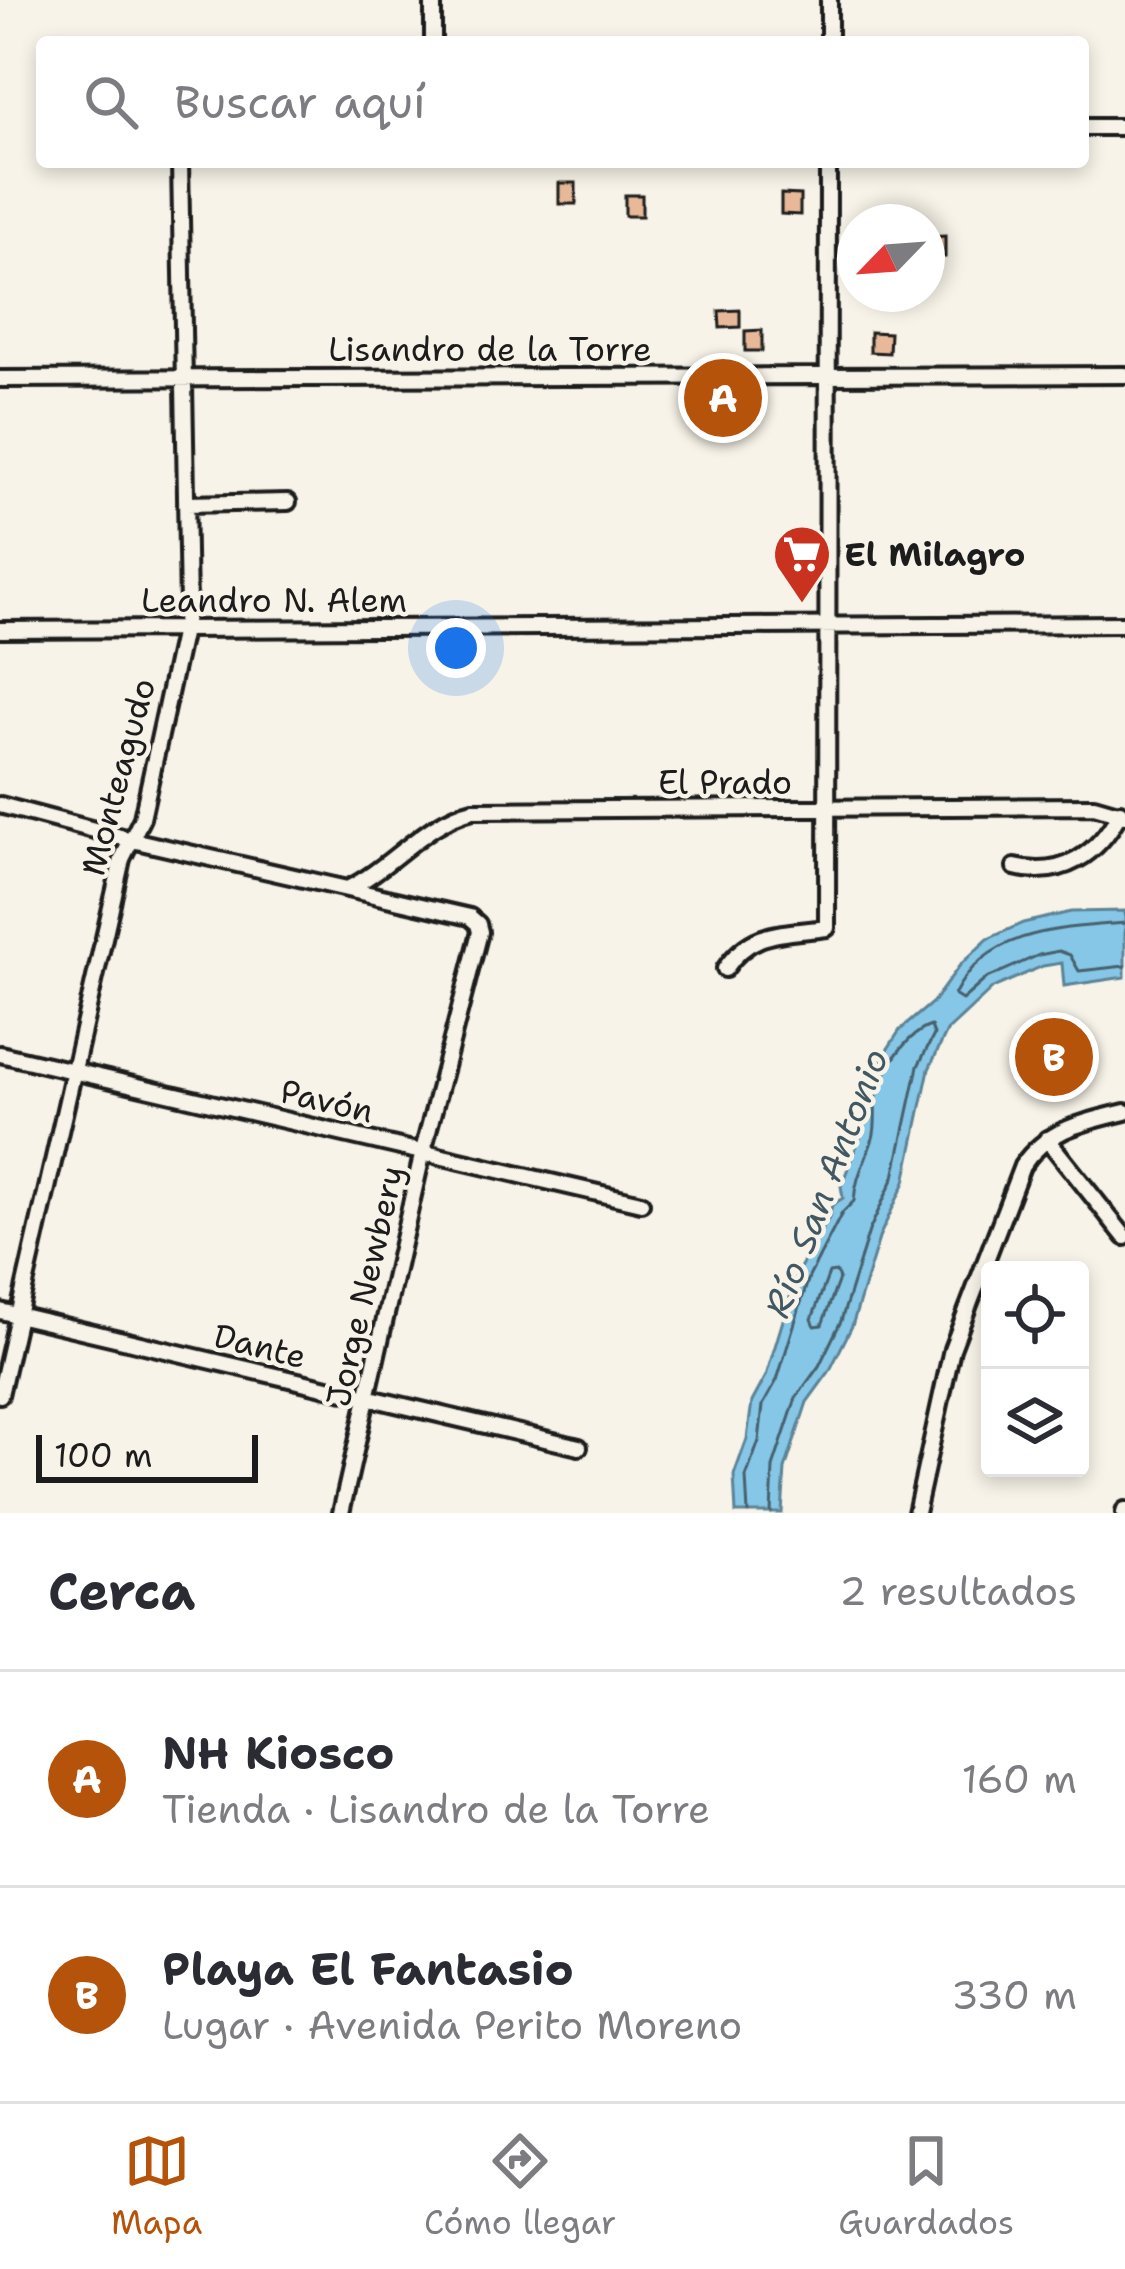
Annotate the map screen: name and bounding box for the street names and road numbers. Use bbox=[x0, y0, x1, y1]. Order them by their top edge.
street label: Lisandro de la Torre bbox=[328, 327, 652, 372]
street label: Leandro N. Alem bbox=[141, 578, 407, 623]
street label: Monteagudo bbox=[70, 673, 166, 881]
street label: El Prado bbox=[658, 760, 792, 805]
street label: Pavón bbox=[276, 1068, 378, 1134]
street label: Jorge Newbery bbox=[315, 1161, 415, 1411]
street label: Dante bbox=[209, 1313, 311, 1379]

